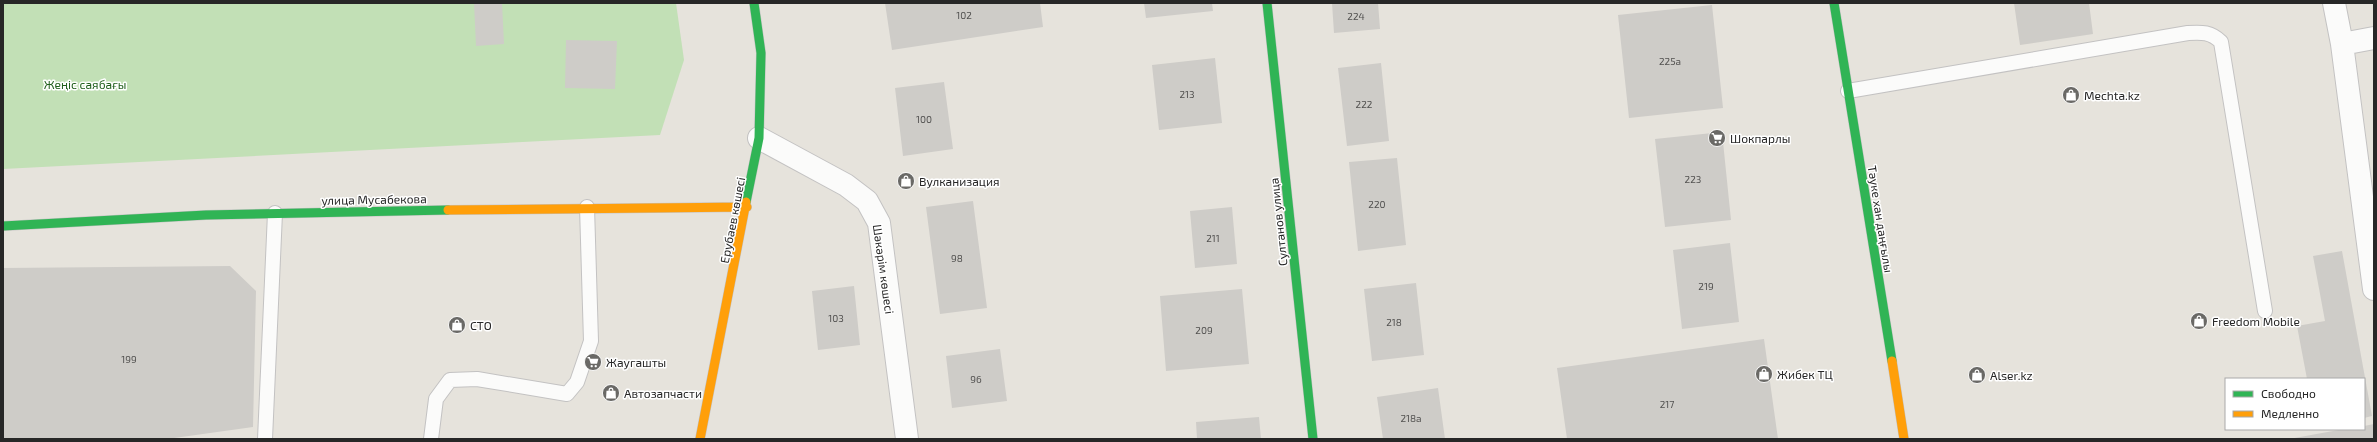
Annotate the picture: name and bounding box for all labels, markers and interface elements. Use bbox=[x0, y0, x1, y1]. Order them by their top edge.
house number: 102 bbox=[956, 9, 972, 21]
house number: 224 bbox=[1347, 10, 1365, 22]
house number: 225а bbox=[1659, 55, 1681, 67]
park label: Жеңіс саябағы bbox=[44, 77, 126, 91]
shop icon: Mechta.kz bbox=[2061, 85, 2081, 105]
house number: 213 bbox=[1179, 88, 1195, 100]
place label: Mechta.kz bbox=[2084, 88, 2140, 102]
house number: 222 bbox=[1356, 98, 1373, 110]
house number: 100 bbox=[916, 113, 932, 125]
supermarket icon: Шокпарлы bbox=[1707, 128, 1727, 148]
place label: Шокпарлы bbox=[1730, 131, 1790, 145]
street label: Тәуке хан даңғылы bbox=[1865, 164, 1896, 274]
shop icon: Вулканизация bbox=[896, 171, 916, 191]
house number: 223 bbox=[1685, 173, 1701, 185]
place label: Вулканизация bbox=[919, 174, 1000, 189]
street label: Ерубаев көшесі bbox=[717, 176, 748, 265]
street label: Султанов улица bbox=[1266, 177, 1291, 267]
street label: улица Мусабекова bbox=[321, 191, 427, 208]
house number: 220 bbox=[1368, 198, 1386, 210]
street label: Шәкәрім көшесі bbox=[871, 223, 897, 315]
house number: 211 bbox=[1206, 232, 1220, 244]
house number: 98 bbox=[951, 252, 963, 264]
house number: 219 bbox=[1698, 280, 1714, 292]
shop icon: Freedom Mobile bbox=[2189, 311, 2209, 331]
house number: 103 bbox=[828, 312, 844, 324]
place label: Freedom Mobile bbox=[2212, 314, 2300, 328]
shop icon: СТО bbox=[447, 315, 467, 335]
house number: 218 bbox=[1386, 316, 1402, 328]
place label: СТО bbox=[470, 318, 492, 332]
house number: 209 bbox=[1195, 324, 1213, 336]
supermarket icon: Жаугашты bbox=[583, 352, 603, 372]
house number: 199 bbox=[121, 353, 137, 365]
place label: Жаугашты bbox=[606, 355, 666, 370]
shop icon: Жибек ТЦ bbox=[1754, 364, 1774, 384]
shop icon: Alser.kz bbox=[1967, 365, 1987, 385]
place label: Жибек ТЦ bbox=[1777, 367, 1833, 381]
place label: Alser.kz bbox=[1990, 368, 2033, 382]
house number: 96 bbox=[970, 373, 982, 385]
legend bbox=[2225, 378, 2365, 430]
shop icon: Автозапчасти bbox=[601, 383, 621, 403]
place label: Автозапчасти bbox=[624, 386, 702, 400]
text: Свободно bbox=[2261, 386, 2316, 400]
house number: 217 bbox=[1660, 398, 1674, 410]
text: Медленно bbox=[2261, 406, 2319, 420]
house number: 218а bbox=[1400, 412, 1422, 424]

